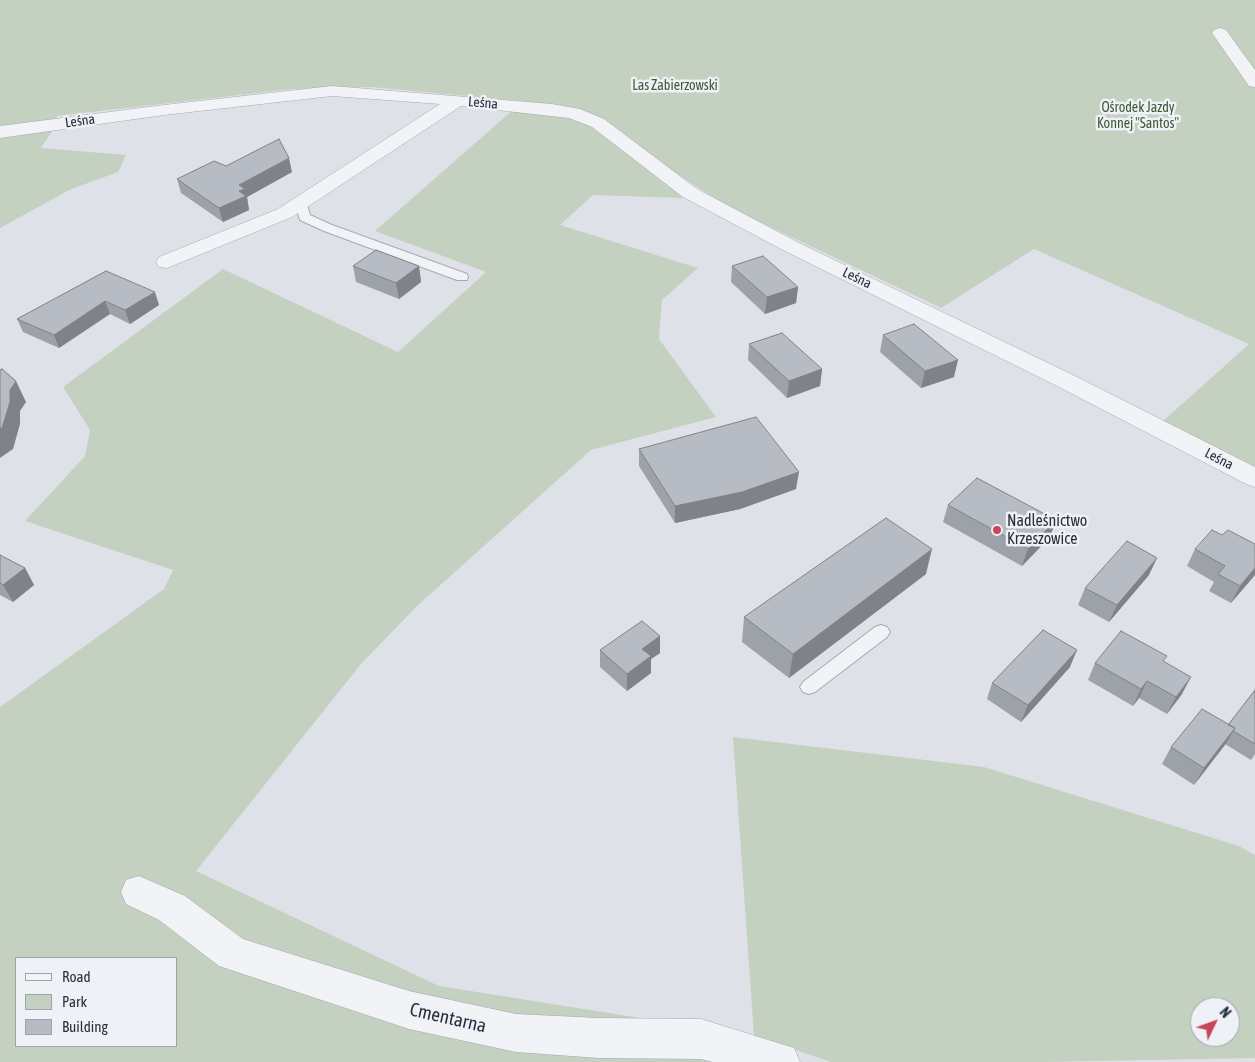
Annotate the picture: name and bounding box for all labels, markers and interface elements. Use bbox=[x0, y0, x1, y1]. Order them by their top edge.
park label: Las Zabierzowski bbox=[632, 78, 718, 94]
street label: Leśna bbox=[467, 93, 499, 113]
park label: Ośrodek Jazdy Konnej "Santos" bbox=[1097, 100, 1179, 132]
street label: Leśna bbox=[64, 111, 96, 131]
street label: Leśna bbox=[840, 264, 874, 292]
street label: Leśna bbox=[1202, 445, 1236, 473]
place label: Nadleśnictwo Krzeszowice bbox=[1007, 511, 1087, 549]
marker: Nadleśnictwo Krzeszowice bbox=[991, 524, 1003, 536]
legend bbox=[15, 957, 178, 1047]
text: Road bbox=[62, 968, 91, 985]
text: Park bbox=[62, 993, 87, 1010]
north arrow bbox=[1190, 997, 1240, 1047]
street label: Cmentarna bbox=[407, 998, 489, 1038]
text: N bbox=[1217, 1004, 1234, 1021]
text: Building bbox=[62, 1018, 108, 1035]

